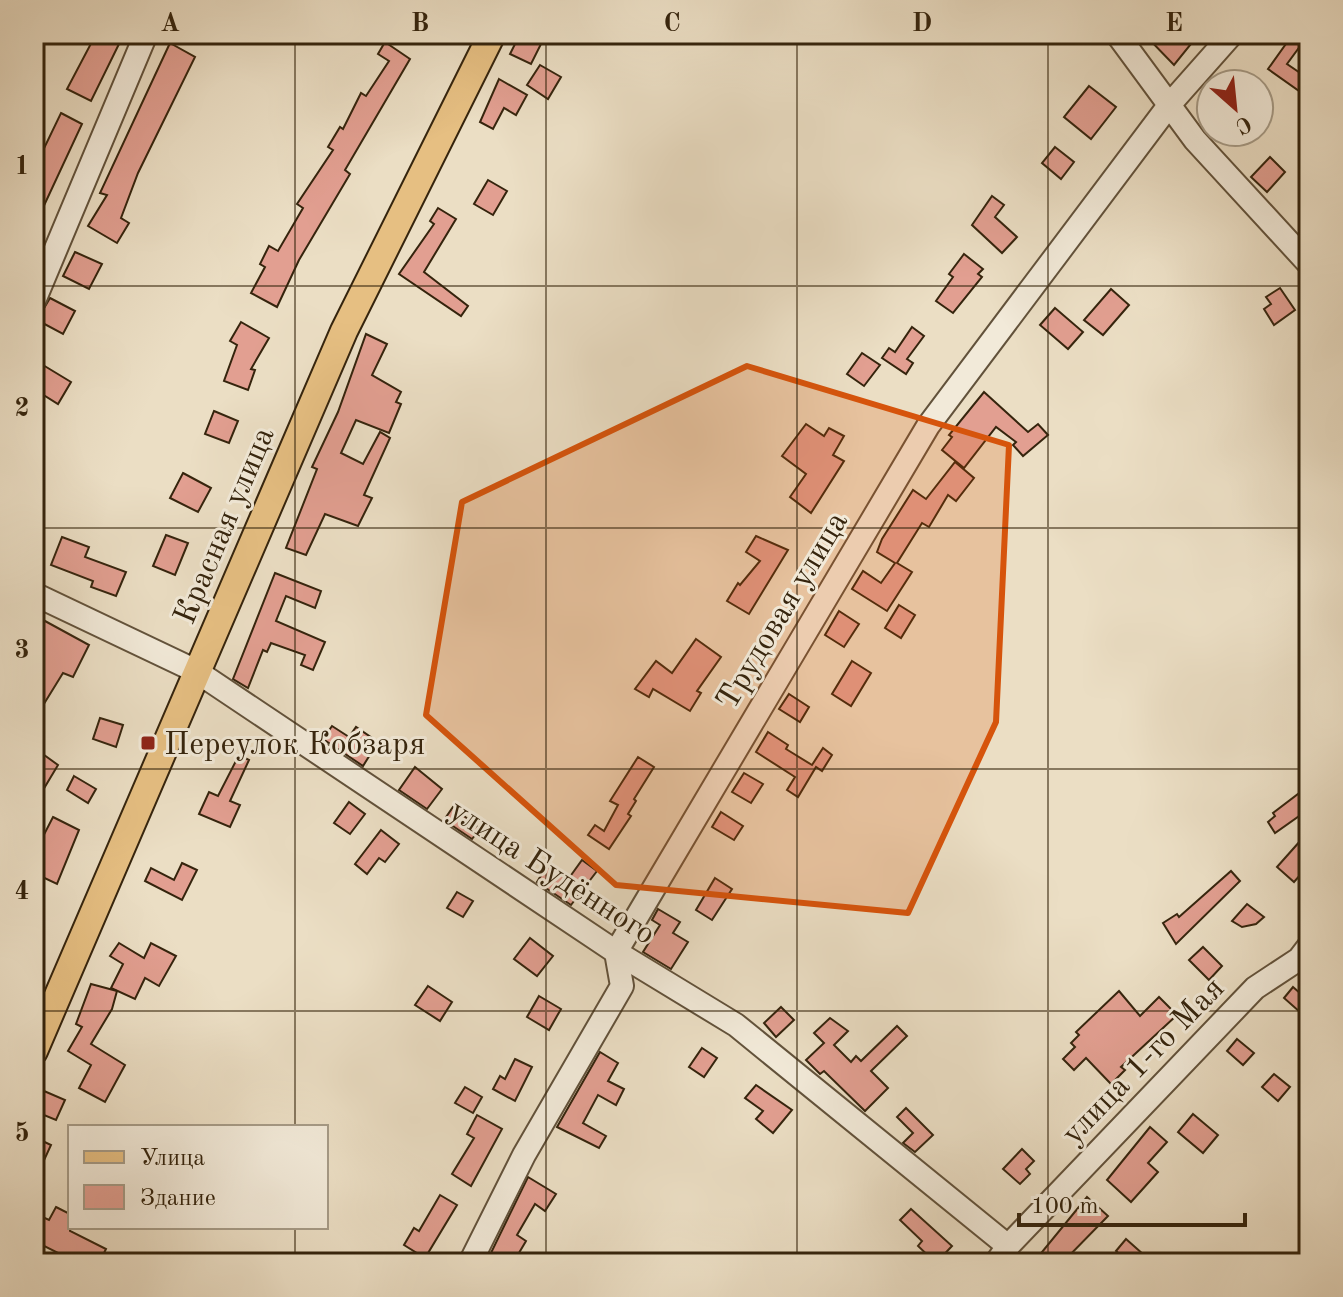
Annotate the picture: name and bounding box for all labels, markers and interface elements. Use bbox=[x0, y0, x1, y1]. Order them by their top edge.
text: A bbox=[160, 11, 180, 37]
text: B bbox=[411, 11, 429, 37]
text: C bbox=[663, 11, 681, 37]
text: D bbox=[912, 11, 932, 37]
text: E bbox=[1165, 11, 1183, 37]
north arrow bbox=[1195, 68, 1275, 148]
text: С bbox=[1232, 111, 1255, 137]
text: 1 bbox=[14, 154, 30, 180]
text: 2 bbox=[14, 396, 30, 422]
street label: Красная улица bbox=[170, 423, 282, 629]
street label: Трудовая улица bbox=[712, 507, 855, 716]
text: 3 bbox=[14, 638, 30, 664]
place label: Переулок Кобзаря bbox=[164, 730, 425, 762]
marker: Переулок Кобзаря bbox=[139, 734, 157, 752]
street label: улица Будённого bbox=[443, 795, 660, 952]
text: 4 bbox=[14, 879, 30, 905]
street label: улица 1-го Мая bbox=[1057, 973, 1231, 1151]
text: 5 bbox=[14, 1121, 30, 1147]
legend bbox=[68, 1125, 328, 1229]
text: Улица bbox=[140, 1147, 205, 1171]
scale bar bbox=[1019, 1177, 1245, 1227]
text: Здание bbox=[140, 1187, 216, 1211]
text: 100 m bbox=[1031, 1195, 1099, 1219]

